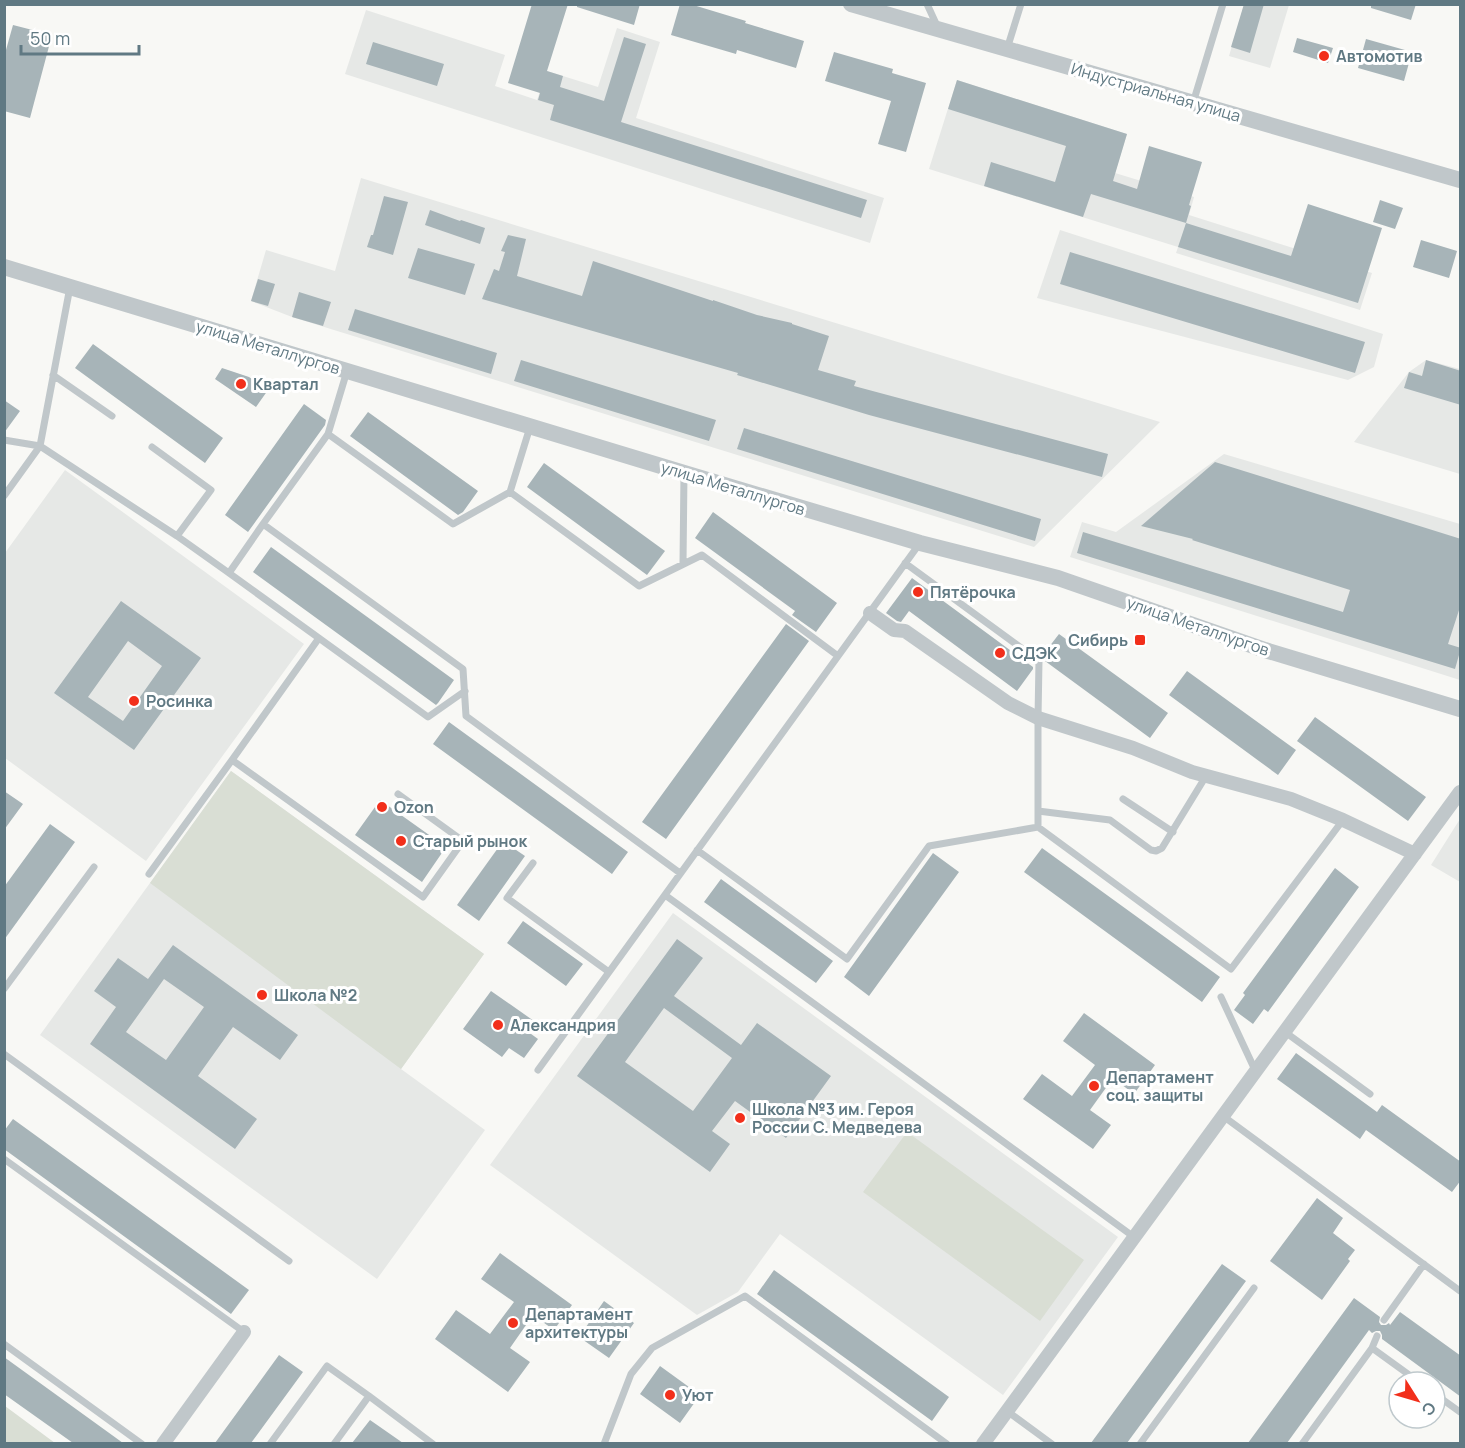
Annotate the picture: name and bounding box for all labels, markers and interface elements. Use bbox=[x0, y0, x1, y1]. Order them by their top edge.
scale bar bbox=[21, 18, 140, 56]
text: 50 m bbox=[30, 26, 70, 50]
place label: Автомотив bbox=[1336, 45, 1422, 67]
marker: Автомотив bbox=[1317, 49, 1331, 63]
street label: Индустриальная улица bbox=[1069, 57, 1243, 127]
street label: улица Металлургов bbox=[193, 315, 343, 379]
place label: Квартал bbox=[253, 373, 319, 395]
marker: Квартал bbox=[234, 377, 248, 391]
street label: улица Металлургов bbox=[658, 456, 808, 520]
place label: Пятёрочка bbox=[930, 581, 1016, 603]
marker: Пятёрочка bbox=[911, 585, 925, 599]
street label: улица Металлургов bbox=[1124, 591, 1273, 661]
place label: Сибирь bbox=[1068, 629, 1128, 651]
marker: Сибирь bbox=[1133, 633, 1147, 647]
place label: СДЭК bbox=[1012, 642, 1058, 664]
marker: СДЭК bbox=[993, 646, 1007, 660]
place label: Росинка bbox=[146, 690, 213, 712]
marker: Росинка bbox=[127, 694, 141, 708]
place label: Ozon bbox=[394, 796, 434, 818]
marker: Ozon bbox=[375, 800, 389, 814]
place label: Старый рынок bbox=[413, 830, 527, 852]
marker: Старый рынок bbox=[394, 834, 408, 848]
place label: Школа №2 bbox=[274, 984, 357, 1006]
marker: Школа №2 bbox=[255, 988, 269, 1002]
place label: Александрия bbox=[510, 1014, 616, 1036]
marker: Александрия bbox=[491, 1018, 505, 1032]
place label: Департамент соц. защиты bbox=[1106, 1066, 1214, 1106]
marker: Департамент соц. защиты bbox=[1087, 1079, 1101, 1093]
place label: Школа №3 им. Героя России С. Медведева bbox=[752, 1098, 922, 1138]
marker: Школа №3 им. Героя России С. Медведева bbox=[733, 1111, 747, 1125]
place label: Департамент архитектуры bbox=[525, 1303, 633, 1343]
marker: Департамент архитектуры bbox=[506, 1316, 520, 1330]
north arrow bbox=[1387, 1370, 1447, 1430]
place label: Уют bbox=[682, 1384, 714, 1406]
marker: Уют bbox=[663, 1388, 677, 1402]
text: С bbox=[1417, 1398, 1441, 1421]

